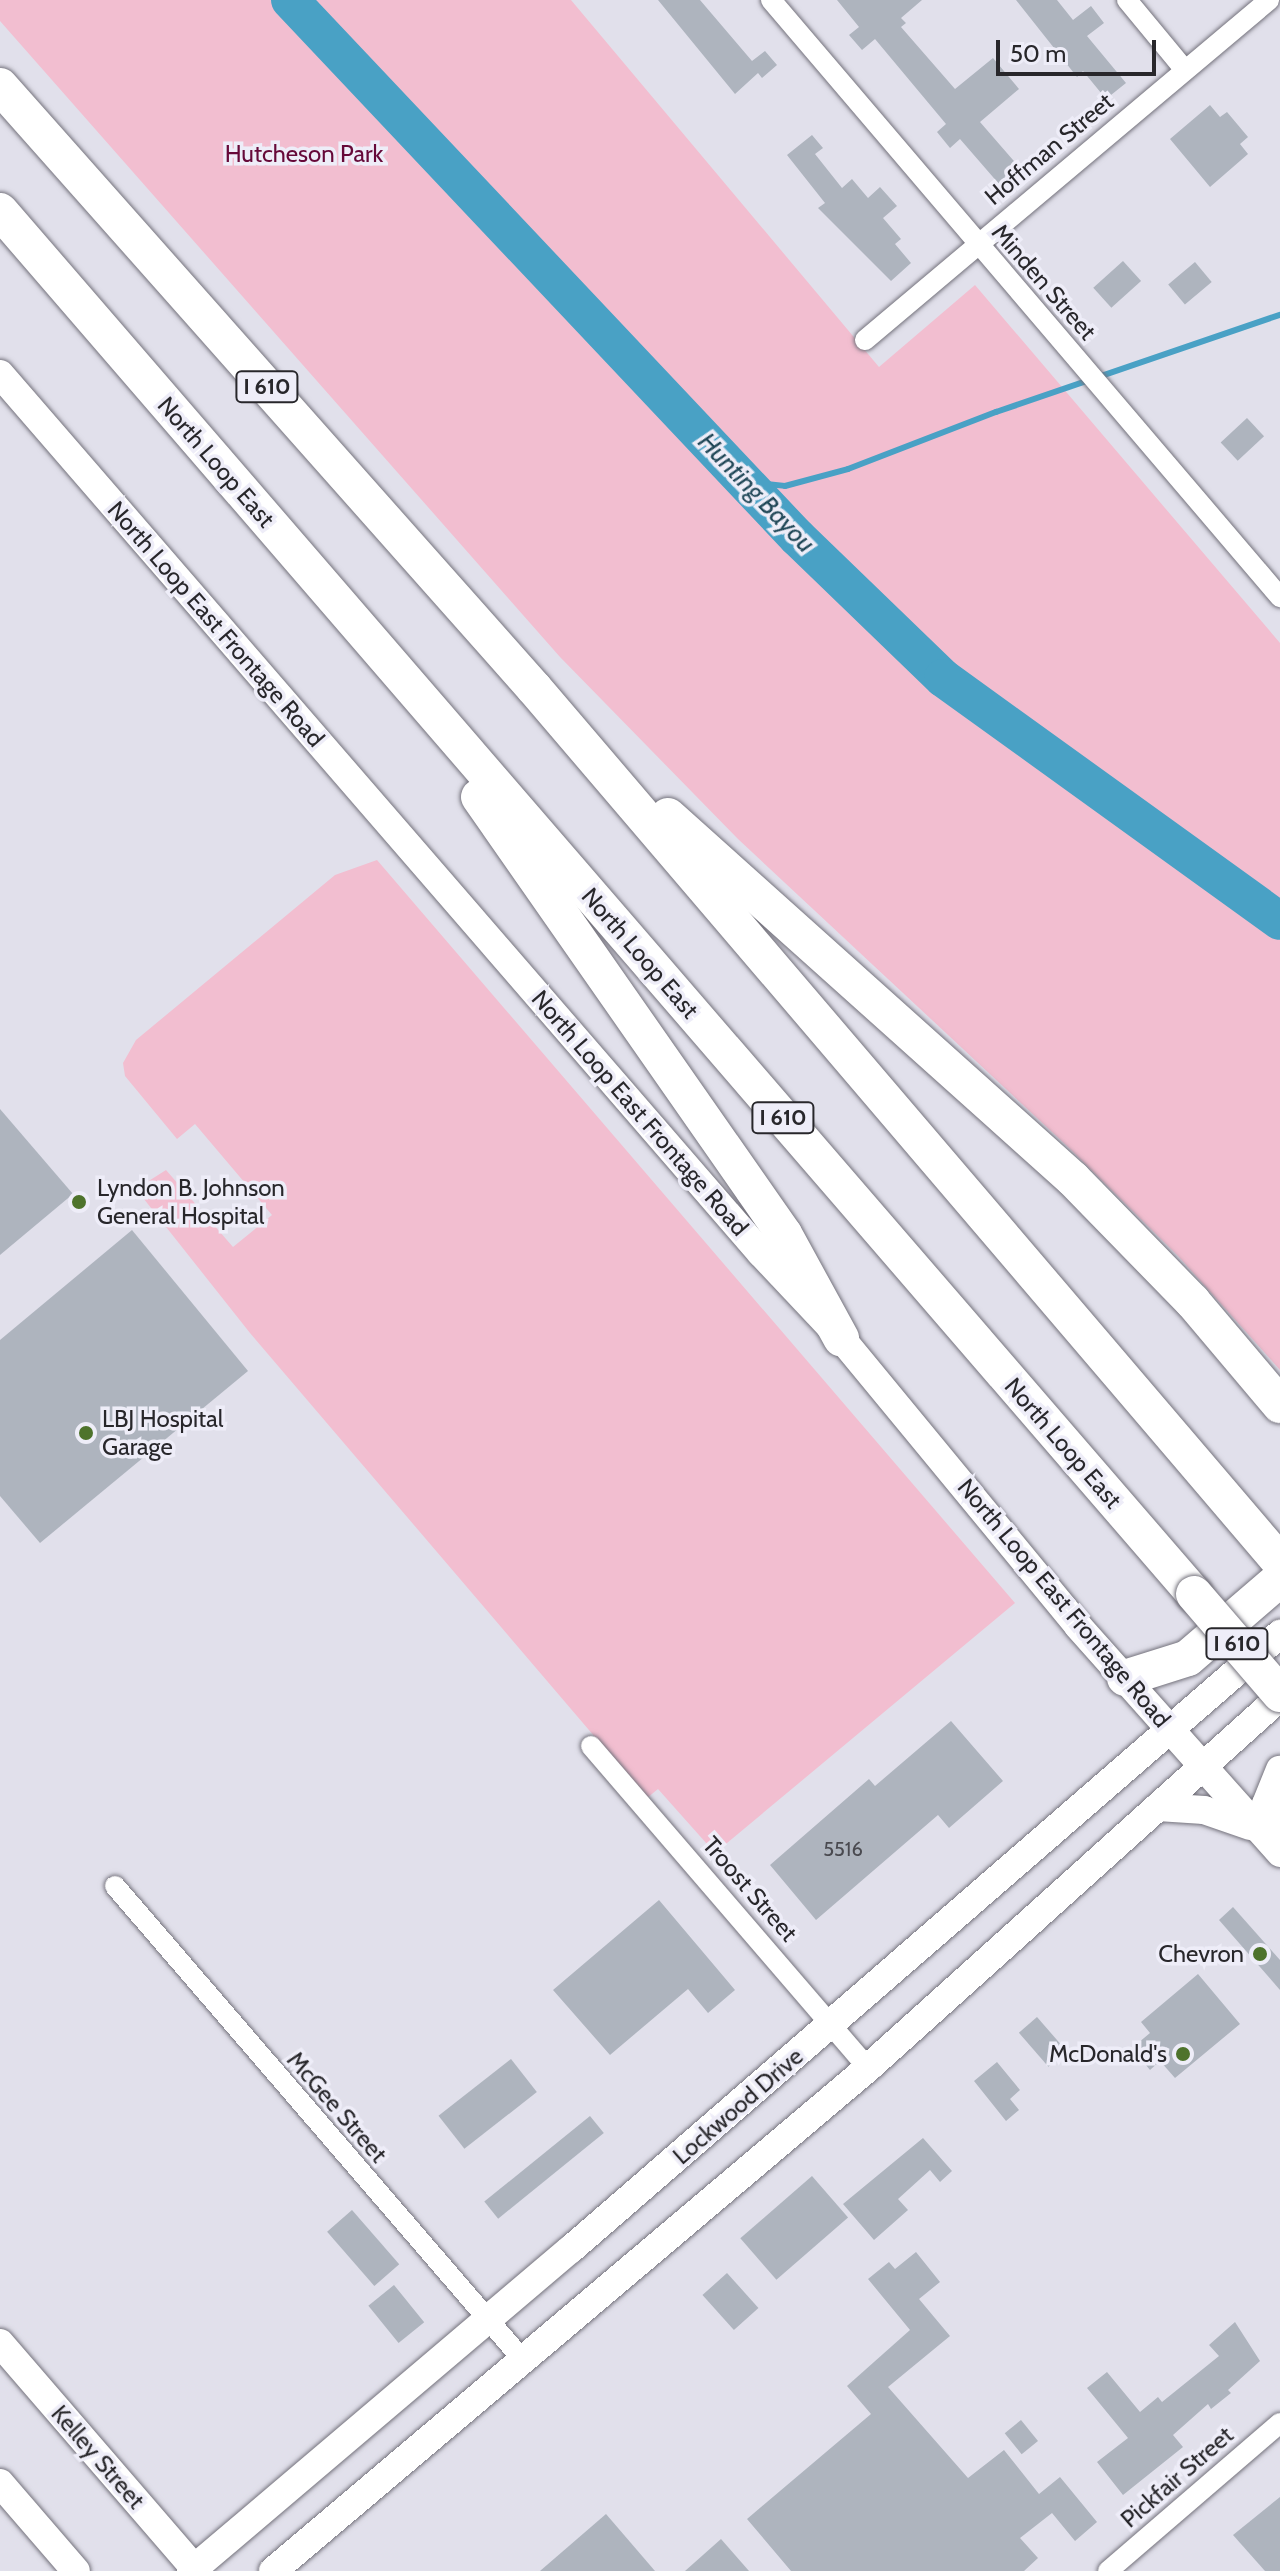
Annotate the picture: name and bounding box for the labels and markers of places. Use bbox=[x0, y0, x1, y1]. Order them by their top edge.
place label: Lyndon B. Johnson General Hospital bbox=[97, 1174, 285, 1230]
marker: Lyndon B. Johnson General Hospital bbox=[68, 1191, 90, 1213]
place label: LBJ Hospital Garage bbox=[102, 1405, 223, 1461]
marker: LBJ Hospital Garage bbox=[77, 1424, 95, 1442]
place label: Chevron bbox=[1158, 1940, 1244, 1968]
marker: Chevron bbox=[1251, 1945, 1269, 1963]
place label: McDonald's bbox=[1049, 2040, 1167, 2068]
marker: McDonald's bbox=[1174, 2045, 1192, 2063]

